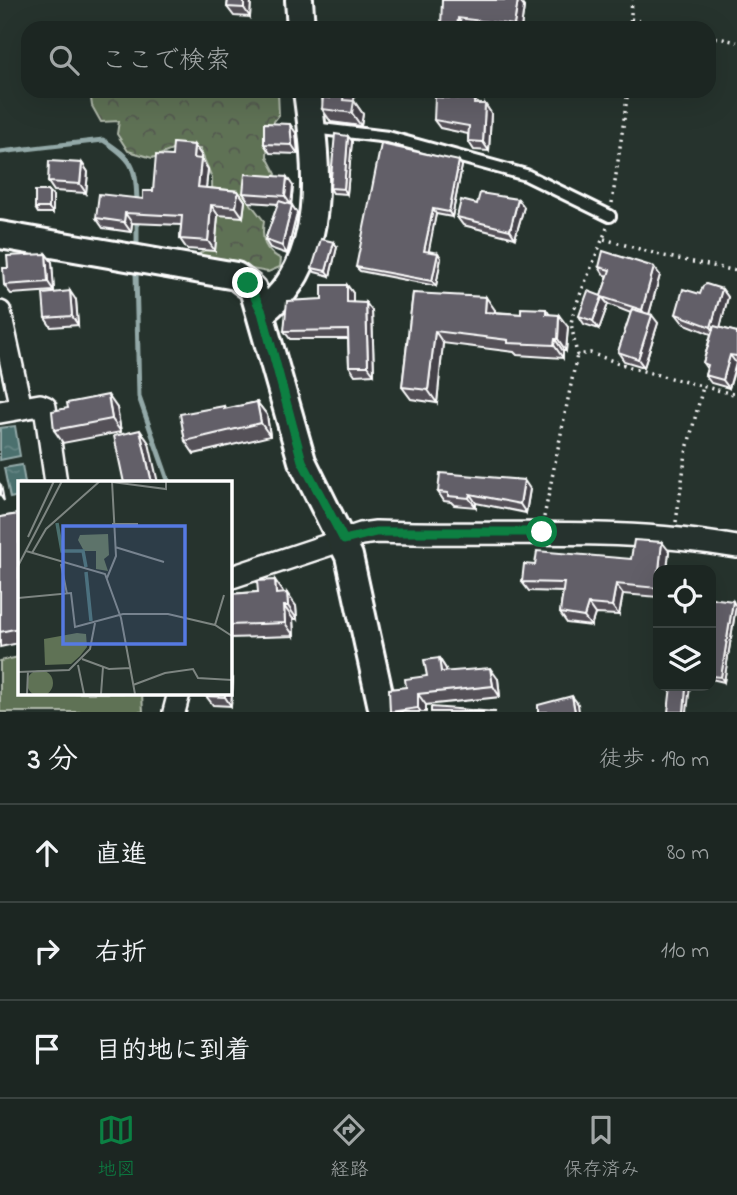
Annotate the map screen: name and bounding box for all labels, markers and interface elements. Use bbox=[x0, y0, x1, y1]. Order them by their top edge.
search box bbox=[21, 21, 716, 98]
icon: search bbox=[45, 41, 83, 79]
text: ここで検索 bbox=[101, 43, 231, 81]
route end bbox=[232, 267, 263, 298]
inset map bbox=[18, 481, 231, 694]
route start bbox=[526, 516, 557, 547]
map controls bbox=[653, 565, 716, 691]
button: locate bbox=[653, 565, 716, 628]
button: layers bbox=[653, 628, 716, 691]
text: 3 分 bbox=[28, 739, 78, 783]
text: 徒歩 · 190 m bbox=[599, 744, 709, 777]
icon: ahead bbox=[28, 834, 66, 872]
text: 直進 bbox=[95, 837, 147, 875]
text: 80 m bbox=[667, 837, 709, 870]
icon: right bbox=[28, 932, 66, 970]
text: 右折 bbox=[95, 935, 147, 973]
text: 110 m bbox=[661, 935, 709, 968]
icon: arrive bbox=[28, 1030, 66, 1068]
text: 目的地に到着 bbox=[95, 1033, 251, 1071]
tab: 地図 bbox=[97, 1111, 136, 1184]
tab: 経路 bbox=[330, 1111, 369, 1184]
tab: 保存済み bbox=[563, 1111, 640, 1184]

